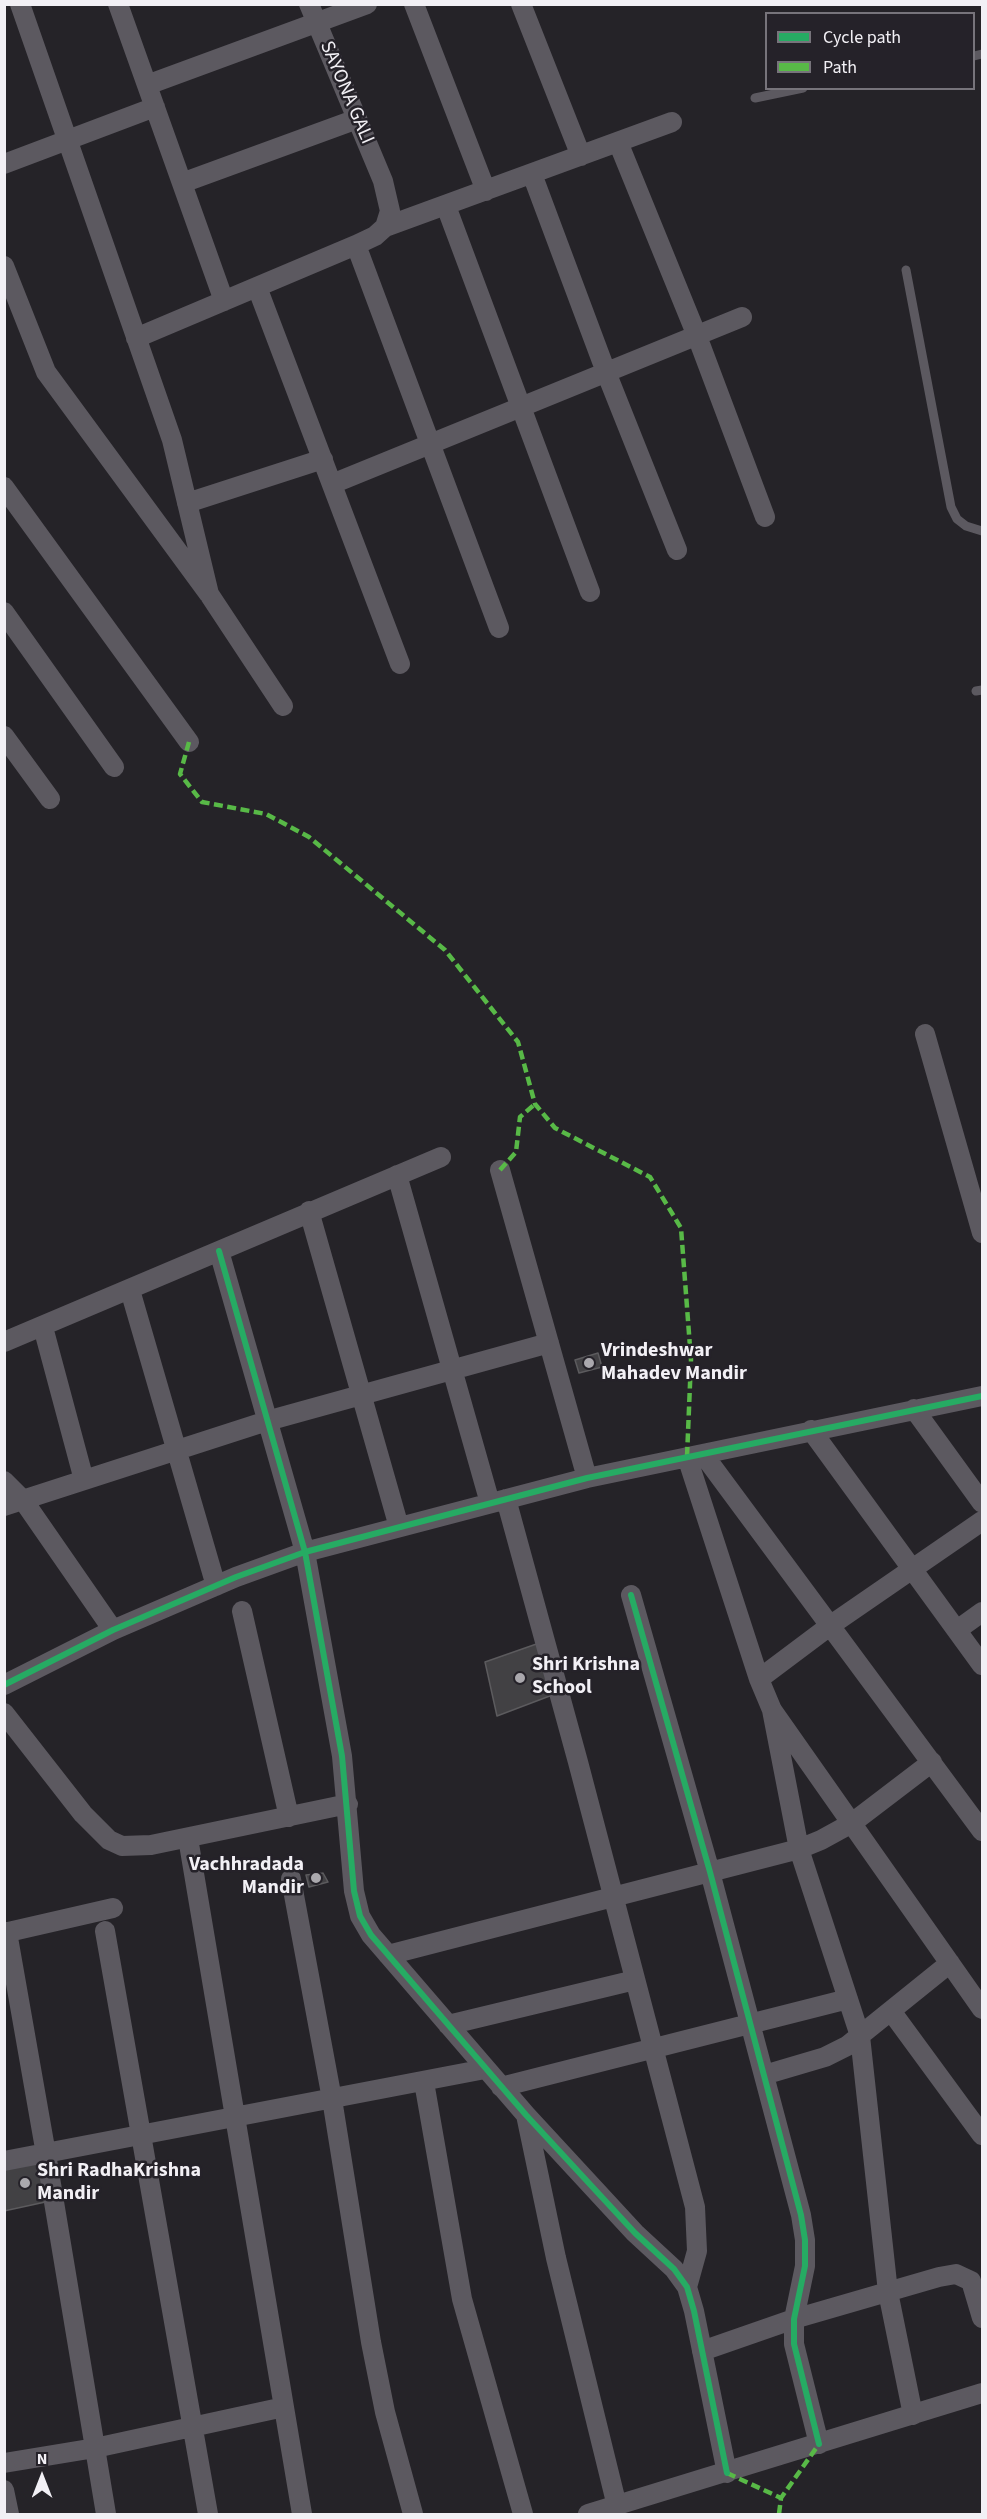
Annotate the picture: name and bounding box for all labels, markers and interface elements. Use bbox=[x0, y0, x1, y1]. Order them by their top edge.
legend bbox=[765, 12, 975, 90]
text: Cycle path bbox=[823, 25, 901, 50]
street label: SAYONA GALI bbox=[314, 38, 378, 148]
text: Path bbox=[823, 55, 857, 80]
place label: Vrindeshwar Mahadev Mandir bbox=[601, 1340, 747, 1387]
marker: Vrindeshwar Mahadev Mandir bbox=[582, 1356, 596, 1370]
place label: Shri Krishna School bbox=[532, 1654, 640, 1701]
marker: Shri Krishna School bbox=[513, 1671, 527, 1685]
place label: Vachhradada Mandir bbox=[189, 1854, 304, 1901]
marker: Vachhradada Mandir bbox=[309, 1871, 323, 1885]
place label: Shri RadhaKrishna Mandir bbox=[37, 2160, 201, 2207]
marker: Shri RadhaKrishna Mandir bbox=[18, 2176, 32, 2190]
north arrow bbox=[12, 2447, 72, 2507]
text: N bbox=[37, 2448, 47, 2470]

